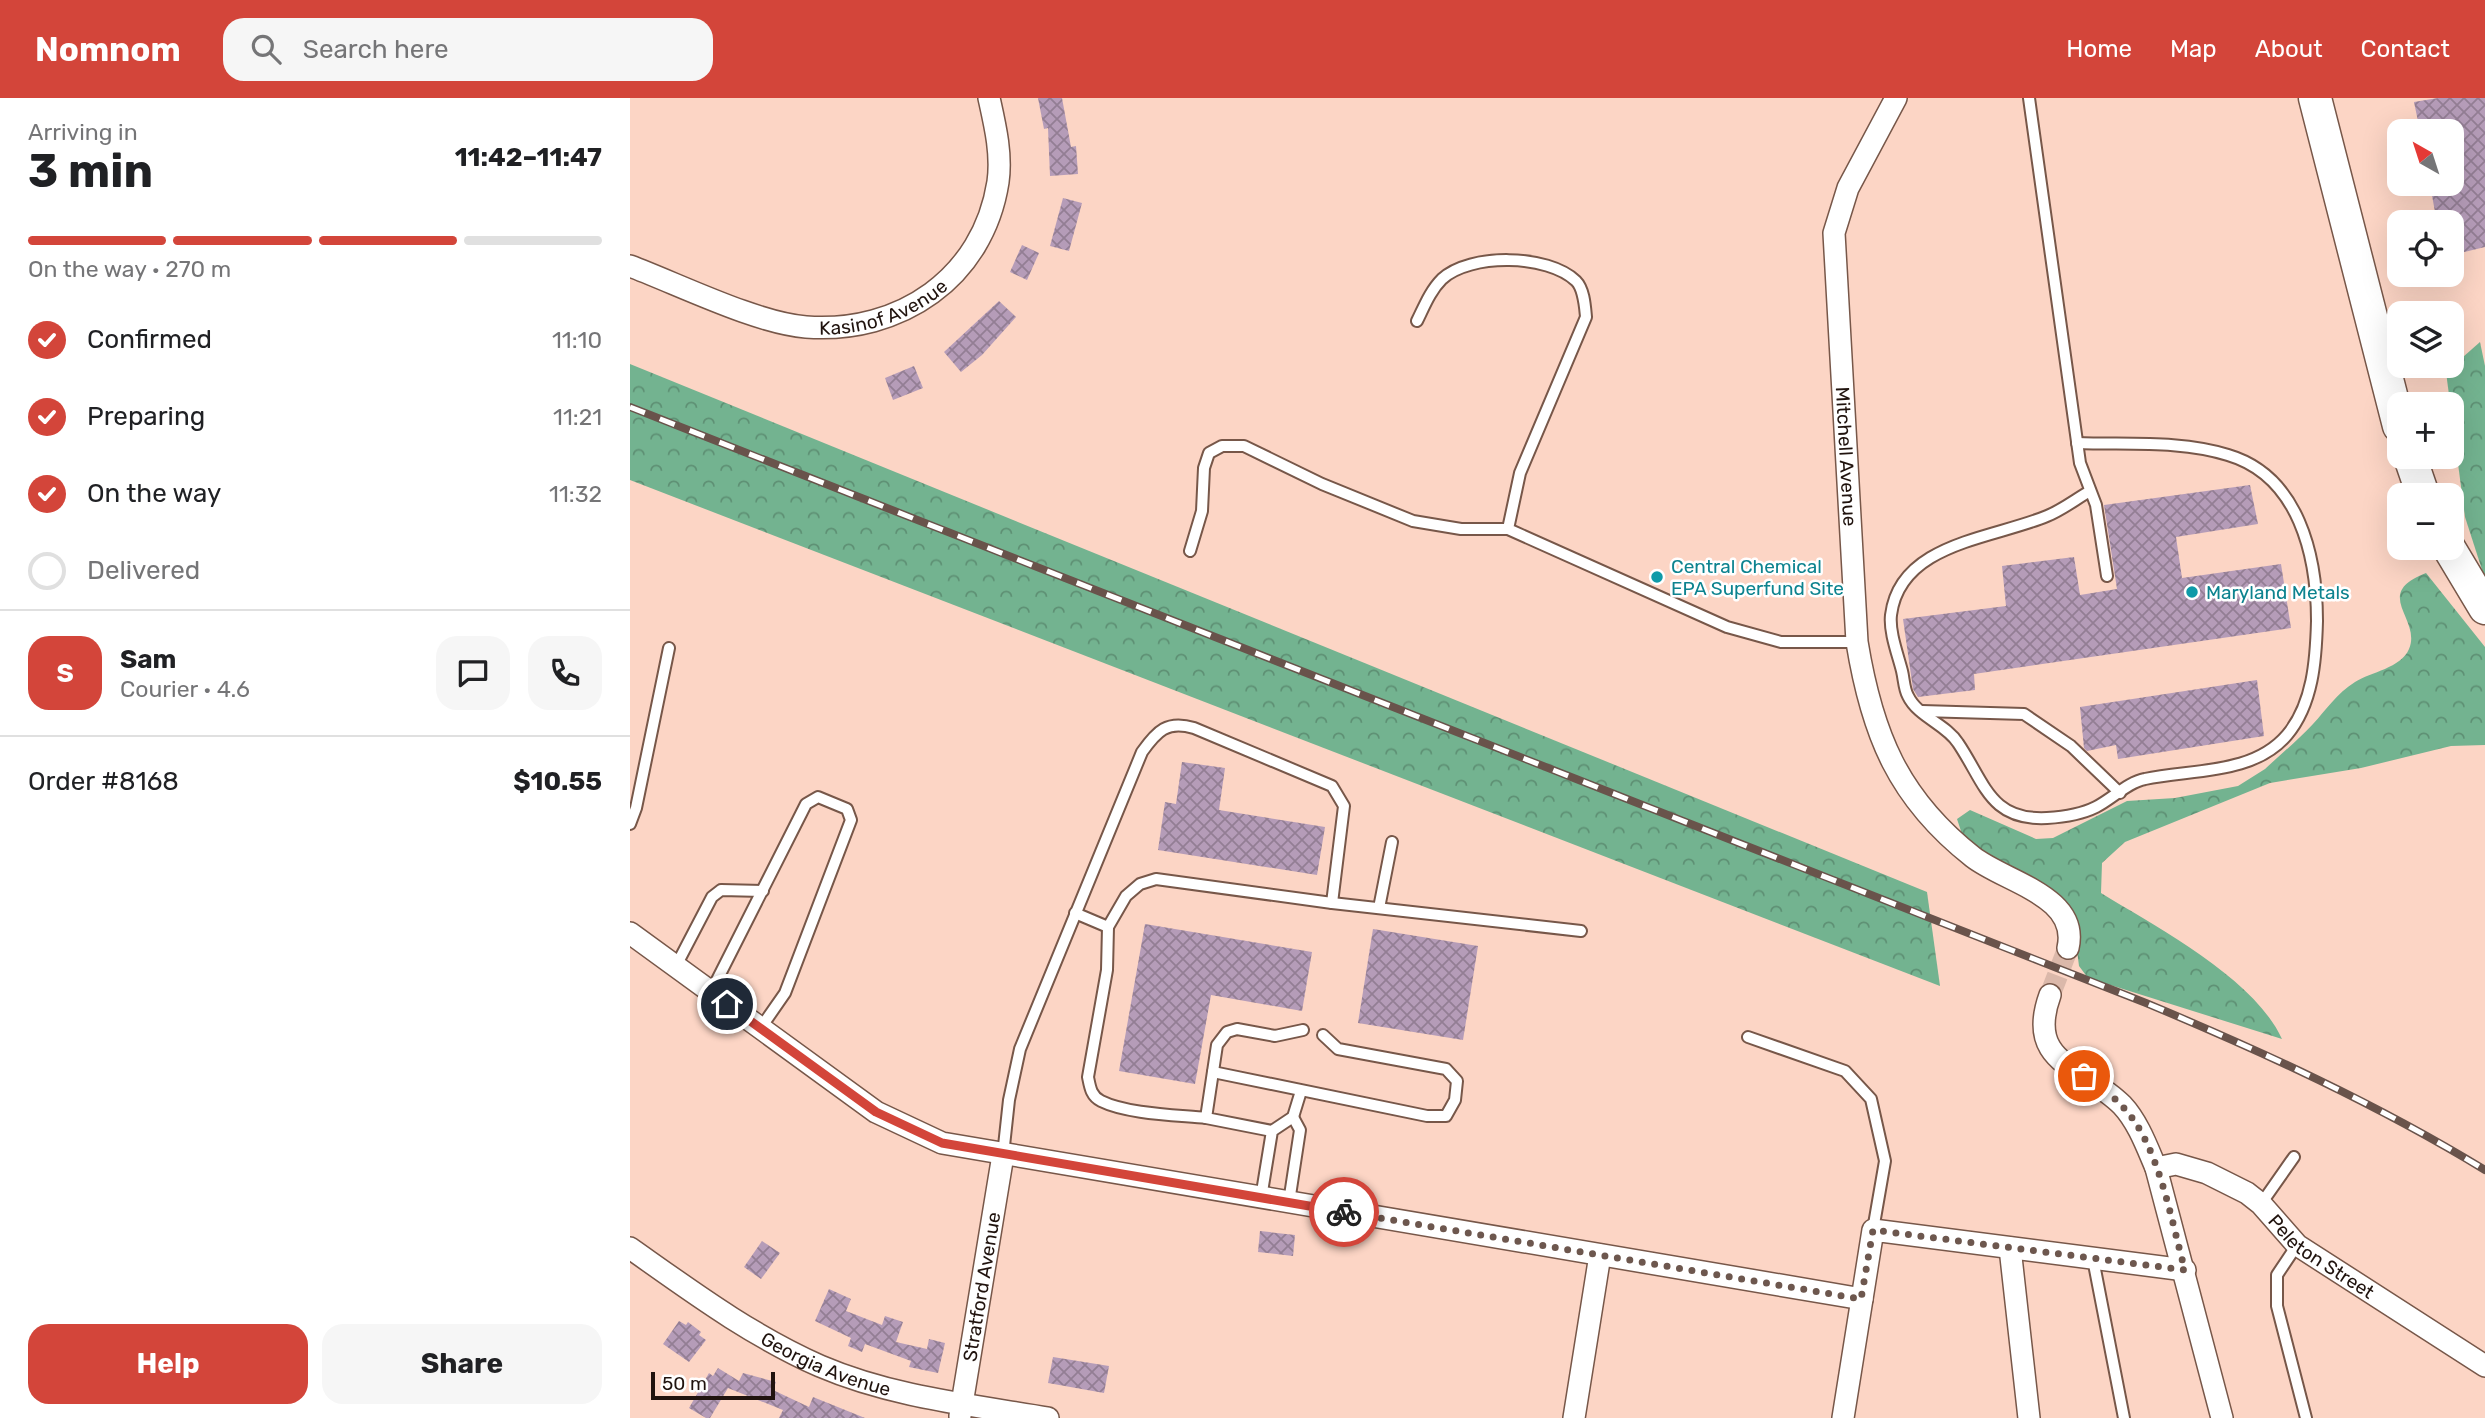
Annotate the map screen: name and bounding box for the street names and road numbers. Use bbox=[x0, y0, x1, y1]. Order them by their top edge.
street label: Kasinof Avenue bbox=[819, 274, 952, 340]
street label: Mitchell Avenue bbox=[1831, 386, 1861, 527]
street label: Stratford Avenue bbox=[958, 1210, 1005, 1363]
street label: Peleton Street bbox=[2263, 1210, 2379, 1304]
street label: Georgia Avenue bbox=[757, 1327, 893, 1401]

